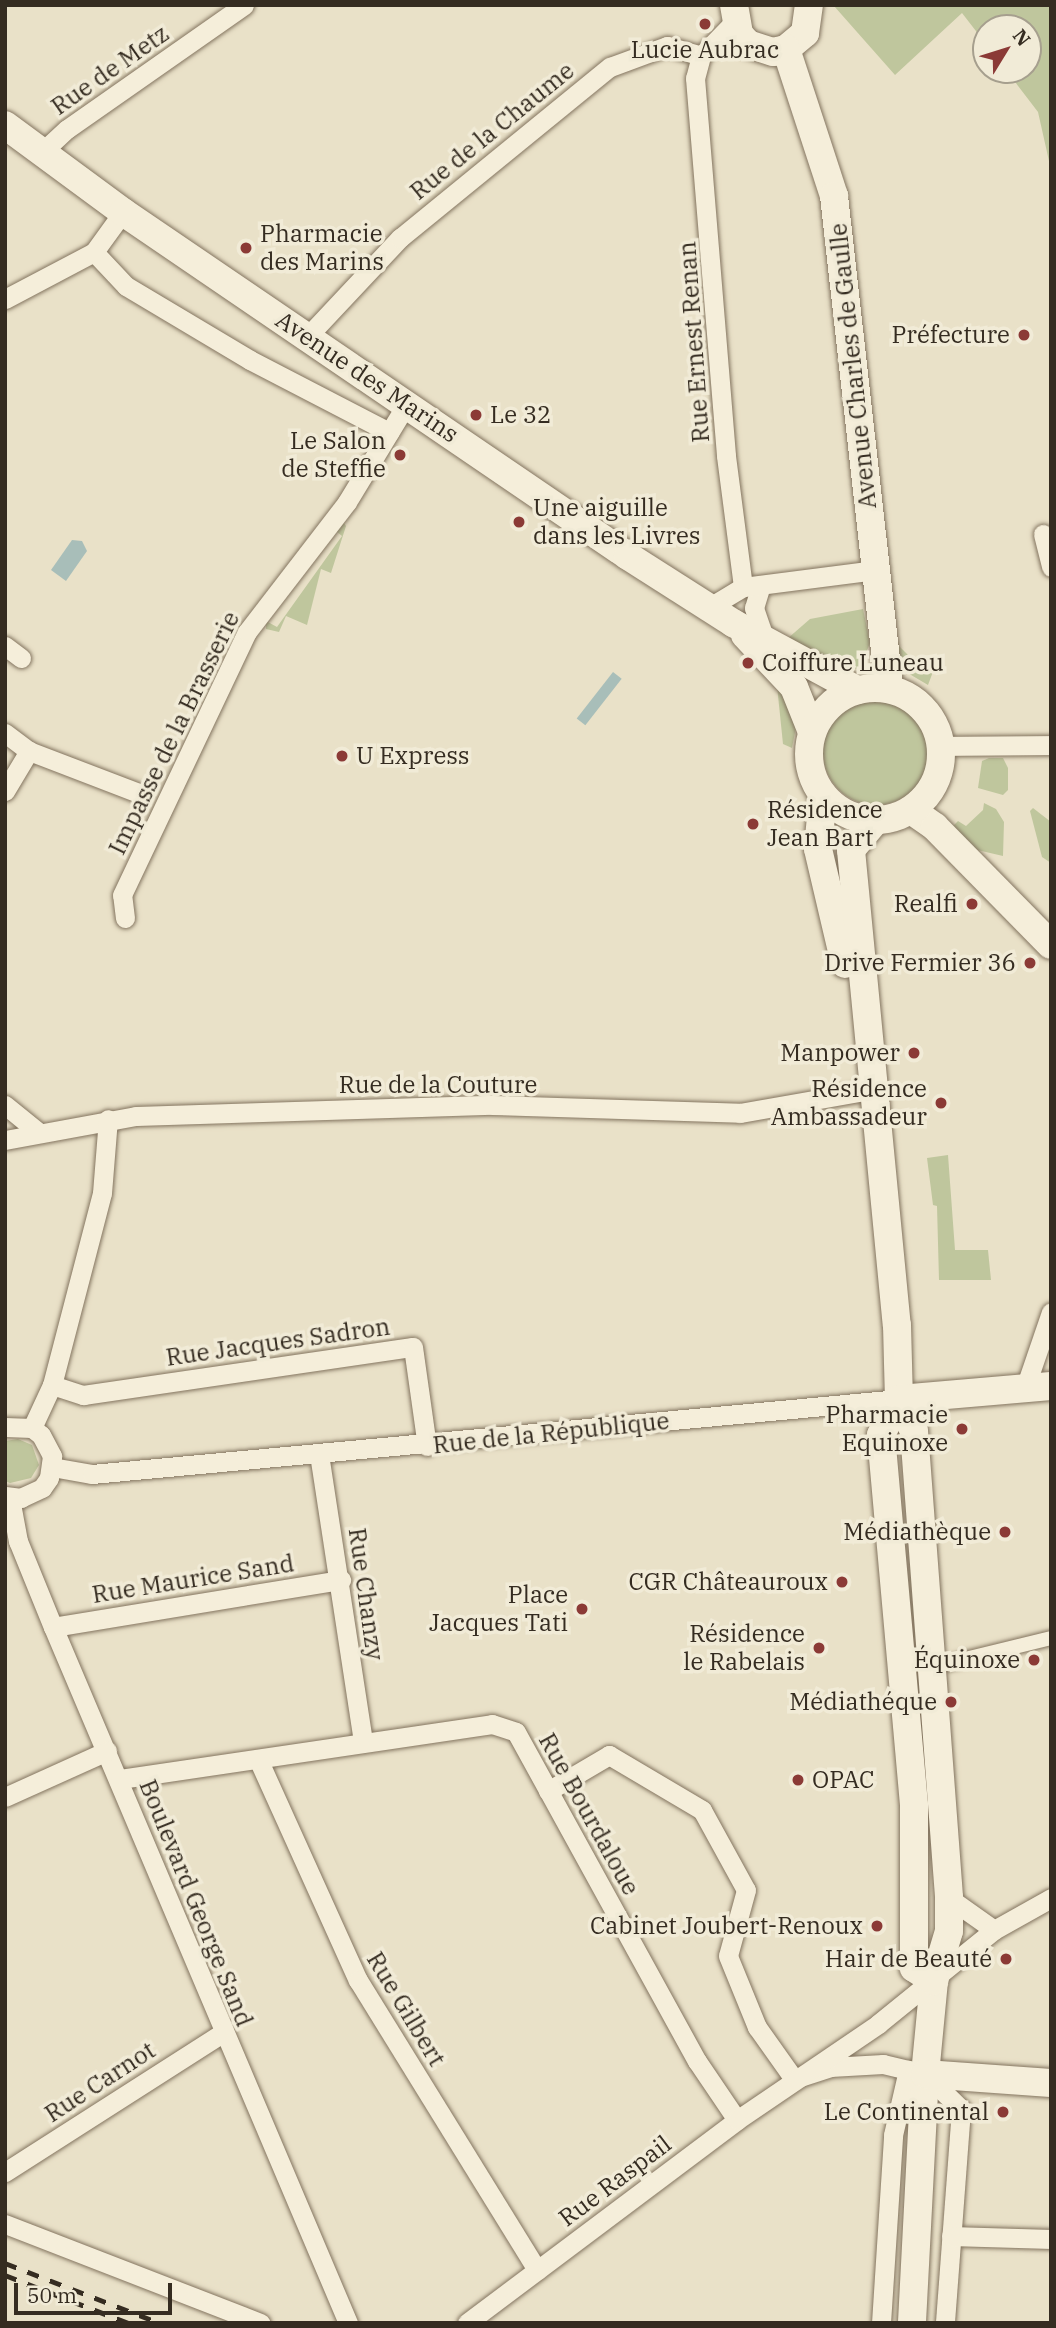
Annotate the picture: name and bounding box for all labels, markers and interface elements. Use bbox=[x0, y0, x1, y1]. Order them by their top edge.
north arrow bbox=[972, 14, 1042, 84]
marker: Lucie Aubrac bbox=[697, 16, 713, 32]
street label: Rue de Metz bbox=[46, 19, 174, 121]
text: N bbox=[1008, 24, 1036, 51]
place label: Lucie Aubrac bbox=[631, 36, 779, 64]
street label: Rue de la Chaume bbox=[404, 56, 580, 206]
place label: Pharmacie des Marins bbox=[260, 220, 384, 276]
street label: Avenue Charles de Gaulle bbox=[824, 222, 882, 510]
marker: Pharmacie des Marins bbox=[238, 240, 254, 256]
street label: Rue Ernest Renan bbox=[673, 240, 715, 444]
street label: Avenue des Marins bbox=[270, 305, 464, 449]
place label: Préfecture bbox=[892, 321, 1010, 349]
marker: Préfecture bbox=[1016, 327, 1032, 343]
place label: Le 32 bbox=[490, 401, 551, 429]
marker: Le 32 bbox=[468, 407, 484, 423]
place label: Le Salon de Steffie bbox=[281, 427, 386, 483]
marker: Le Salon de Steffie bbox=[392, 447, 408, 463]
place label: Une aiguille dans les Livres bbox=[533, 494, 700, 550]
marker: Une aiguille dans les Livres bbox=[511, 514, 527, 530]
street label: Impasse de la Brasserie bbox=[103, 607, 245, 859]
place label: Coiffure Luneau bbox=[762, 649, 944, 677]
marker: Coiffure Luneau bbox=[740, 655, 756, 671]
place label: U Express bbox=[356, 742, 470, 770]
marker: U Express bbox=[334, 748, 350, 764]
place label: Résidence Jean Bart bbox=[767, 796, 883, 852]
marker: Résidence Jean Bart bbox=[745, 816, 761, 832]
place label: Realfi bbox=[894, 890, 958, 918]
marker: Realfi bbox=[964, 896, 980, 912]
place label: Drive Fermier 36 bbox=[824, 949, 1016, 977]
marker: Drive Fermier 36 bbox=[1022, 955, 1038, 971]
place label: Manpower bbox=[780, 1039, 900, 1067]
marker: Manpower bbox=[906, 1045, 922, 1061]
street label: Rue de la Couture bbox=[339, 1071, 537, 1099]
place label: Résidence Ambassadeur bbox=[771, 1075, 927, 1131]
marker: Résidence Ambassadeur bbox=[933, 1095, 949, 1111]
street label: Rue Jacques Sadron bbox=[164, 1312, 392, 1372]
place label: Pharmacie Equinoxe bbox=[826, 1401, 948, 1457]
street label: Rue de la République bbox=[431, 1406, 671, 1460]
marker: Pharmacie Equinoxe bbox=[954, 1421, 970, 1437]
place label: Médiathèque bbox=[843, 1518, 991, 1546]
marker: Médiathèque bbox=[997, 1524, 1013, 1540]
street label: Rue Chanzy bbox=[342, 1526, 390, 1662]
street label: Rue Maurice Sand bbox=[90, 1549, 296, 1609]
place label: CGR Châteauroux bbox=[628, 1568, 828, 1596]
marker: CGR Châteauroux bbox=[834, 1574, 850, 1590]
place label: Place Jacques Tati bbox=[429, 1581, 568, 1637]
marker: Place Jacques Tati bbox=[574, 1601, 590, 1617]
place label: Résidence le Rabelais bbox=[683, 1620, 805, 1676]
marker: Résidence le Rabelais bbox=[811, 1640, 827, 1656]
place label: Équinoxe bbox=[914, 1646, 1020, 1674]
marker: Équinoxe bbox=[1026, 1652, 1042, 1668]
place label: Médiathéque bbox=[789, 1688, 937, 1716]
marker: Médiathéque bbox=[943, 1694, 959, 1710]
street label: Rue Bourdaloue bbox=[533, 1728, 645, 1900]
place label: OPAC bbox=[812, 1766, 875, 1794]
marker: OPAC bbox=[790, 1772, 806, 1788]
street label: Boulevard George Sand bbox=[133, 1775, 259, 2031]
place label: Cabinet Joubert-Renoux bbox=[590, 1912, 863, 1940]
marker: Cabinet Joubert-Renoux bbox=[869, 1918, 885, 1934]
place label: Hair de Beauté bbox=[825, 1945, 992, 1973]
street label: Rue Gilbert bbox=[361, 1947, 451, 2071]
marker: Hair de Beauté bbox=[998, 1951, 1014, 1967]
street label: Rue Carnot bbox=[39, 2036, 161, 2128]
place label: Le Continental bbox=[824, 2098, 989, 2126]
marker: Le Continental bbox=[995, 2104, 1011, 2120]
street label: Rue Raspail bbox=[553, 2129, 677, 2233]
scale bar bbox=[18, 2268, 175, 2312]
text: 50 m bbox=[27, 2281, 77, 2309]

